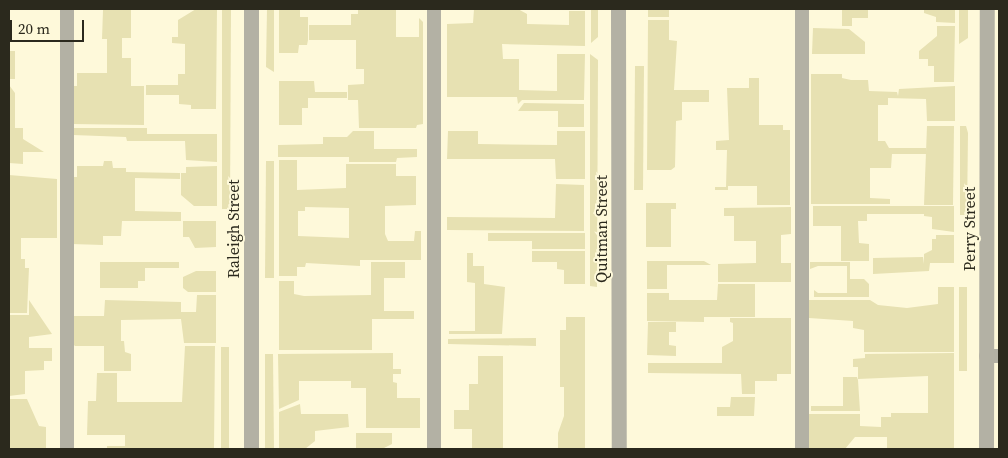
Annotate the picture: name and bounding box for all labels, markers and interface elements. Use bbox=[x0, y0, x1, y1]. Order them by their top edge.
scale bar bbox=[12, 10, 86, 42]
text: 20 m bbox=[18, 18, 50, 39]
street label: Quitman Street bbox=[591, 175, 611, 283]
street label: Raleigh Street bbox=[223, 179, 243, 279]
street label: Perry Street bbox=[959, 187, 979, 271]

